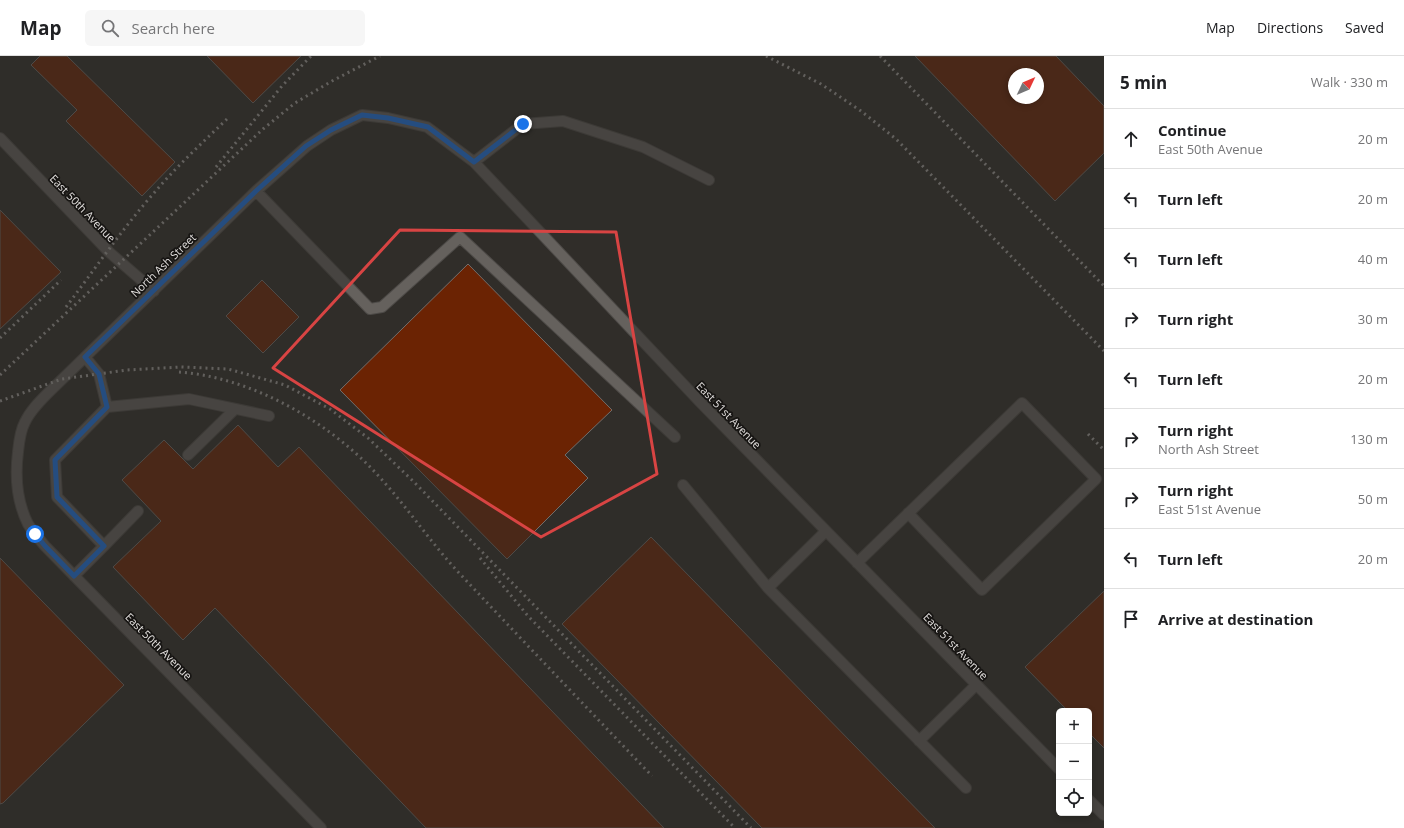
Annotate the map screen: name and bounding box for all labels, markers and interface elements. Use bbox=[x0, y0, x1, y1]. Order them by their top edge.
search box bbox=[85, 10, 365, 46]
text: Map bbox=[20, 15, 61, 41]
icon: search bbox=[99, 17, 121, 39]
text: Search here bbox=[131, 18, 215, 38]
text: Map bbox=[1206, 18, 1235, 37]
text: Directions bbox=[1257, 18, 1323, 37]
text: Saved bbox=[1345, 18, 1384, 37]
north arrow bbox=[1008, 68, 1044, 104]
text: 5 min bbox=[1120, 71, 1167, 94]
text: Walk · 330 m bbox=[1311, 73, 1388, 91]
route end bbox=[514, 115, 532, 133]
text: Continue bbox=[1158, 120, 1226, 140]
icon: ahead bbox=[1120, 128, 1142, 150]
text: 20 m bbox=[1358, 130, 1388, 148]
text: East 50th Avenue bbox=[1158, 140, 1263, 158]
street label: East 50th Avenue bbox=[47, 171, 119, 245]
icon: left bbox=[1120, 188, 1142, 210]
text: Turn left bbox=[1158, 189, 1223, 209]
text: 20 m bbox=[1358, 190, 1388, 208]
street label: North Ash Street bbox=[127, 230, 199, 300]
icon: left bbox=[1120, 248, 1142, 270]
text: Turn left bbox=[1158, 249, 1223, 269]
text: 40 m bbox=[1358, 250, 1388, 268]
icon: right bbox=[1120, 308, 1142, 330]
text: Turn right bbox=[1158, 309, 1233, 329]
text: 30 m bbox=[1358, 310, 1388, 328]
icon: left bbox=[1120, 368, 1142, 390]
text: Turn left bbox=[1158, 369, 1223, 389]
text: 20 m bbox=[1358, 370, 1388, 388]
street label: East 51st Avenue bbox=[693, 378, 765, 452]
text: Turn right bbox=[1158, 420, 1233, 440]
icon: right bbox=[1120, 428, 1142, 450]
text: 130 m bbox=[1350, 430, 1388, 448]
text: North Ash Street bbox=[1158, 440, 1259, 458]
text: Turn right bbox=[1158, 480, 1233, 500]
icon: right bbox=[1120, 488, 1142, 510]
text: 50 m bbox=[1358, 490, 1388, 508]
text: East 51st Avenue bbox=[1158, 500, 1261, 518]
route start bbox=[26, 525, 44, 543]
icon: left bbox=[1120, 548, 1142, 570]
text: Turn left bbox=[1158, 549, 1223, 569]
text: 20 m bbox=[1358, 550, 1388, 568]
icon: arrive bbox=[1120, 608, 1142, 630]
street label: East 50th Avenue bbox=[122, 609, 196, 683]
street label: East 51st Avenue bbox=[920, 609, 992, 683]
text: Arrive at destination bbox=[1158, 609, 1313, 629]
map controls bbox=[1056, 708, 1092, 816]
button: + bbox=[1056, 708, 1092, 744]
button: − bbox=[1056, 744, 1092, 780]
button: locate bbox=[1056, 780, 1092, 816]

